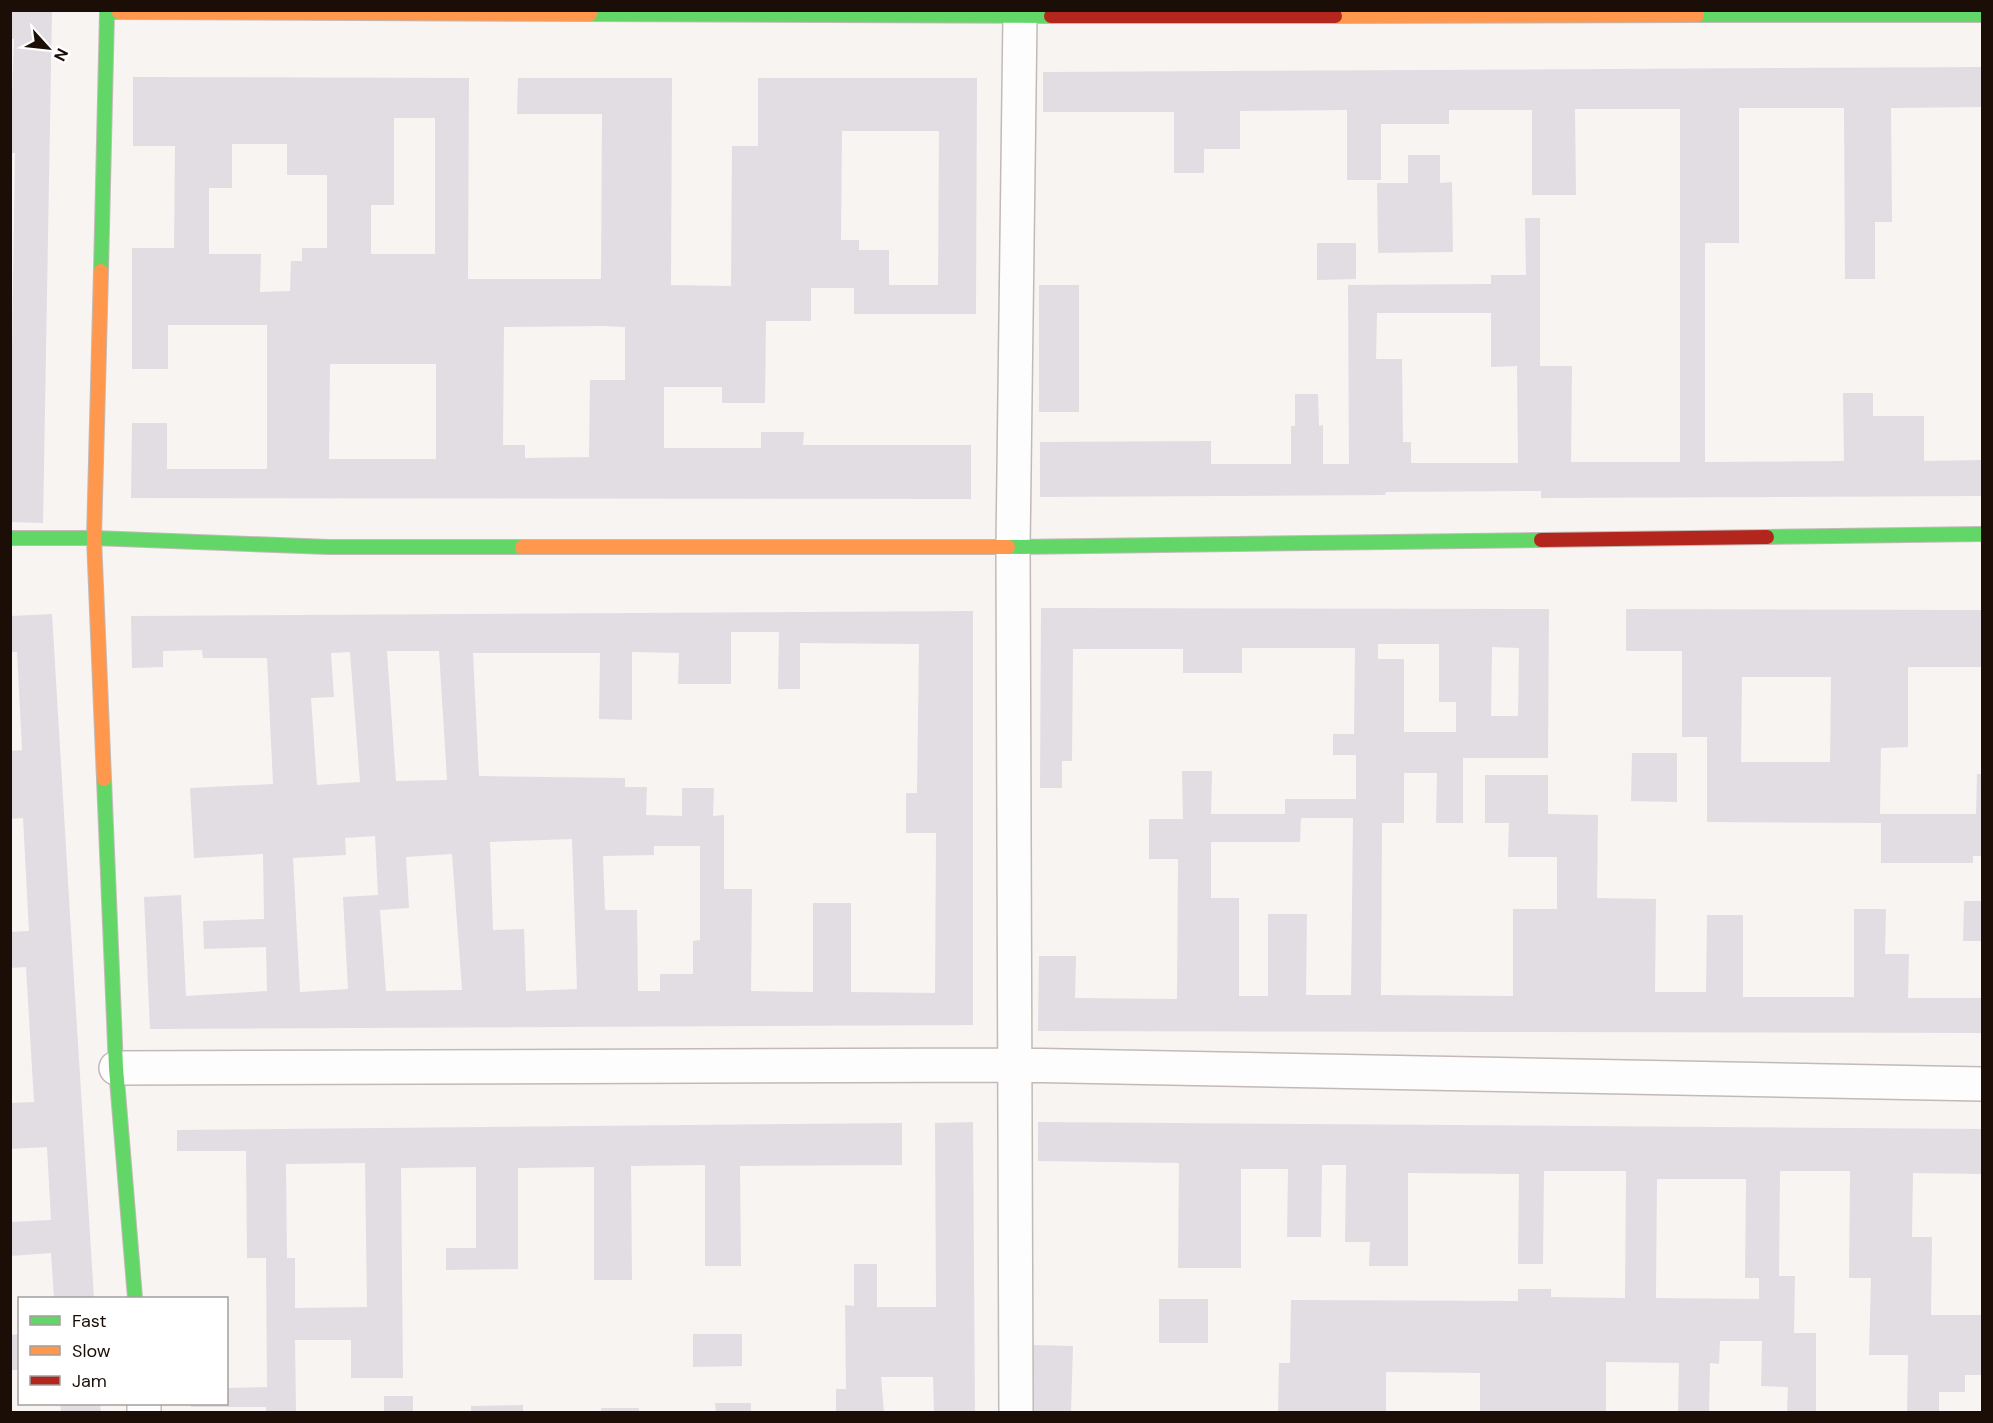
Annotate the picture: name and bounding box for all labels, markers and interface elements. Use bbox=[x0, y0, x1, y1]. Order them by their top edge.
north arrow bbox=[18, 18, 78, 78]
text: N bbox=[49, 45, 73, 65]
legend bbox=[18, 1297, 228, 1405]
text: Fast bbox=[72, 1309, 107, 1333]
text: Slow bbox=[72, 1339, 111, 1363]
text: Jam bbox=[72, 1369, 107, 1393]

